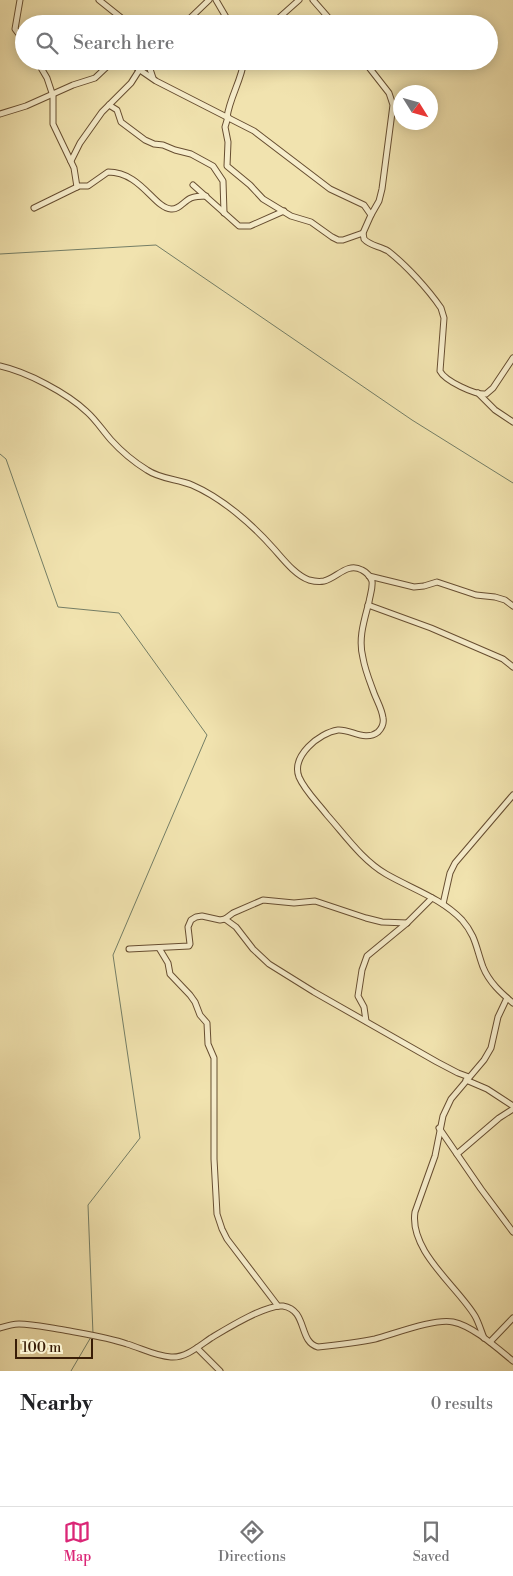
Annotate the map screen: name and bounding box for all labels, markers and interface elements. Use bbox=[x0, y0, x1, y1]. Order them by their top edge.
search box bbox=[15, 15, 498, 70]
icon: search bbox=[33, 29, 61, 57]
text: Search here bbox=[73, 31, 174, 55]
north arrow bbox=[393, 85, 438, 130]
scale bar bbox=[15, 1336, 92, 1359]
text: 100 m bbox=[22, 1339, 61, 1357]
text: Nearby bbox=[20, 1391, 93, 1417]
text: 0 results bbox=[431, 1394, 493, 1414]
tab: Map bbox=[63, 1518, 91, 1566]
tab: Directions bbox=[218, 1518, 286, 1566]
tab: Saved bbox=[413, 1518, 450, 1566]

